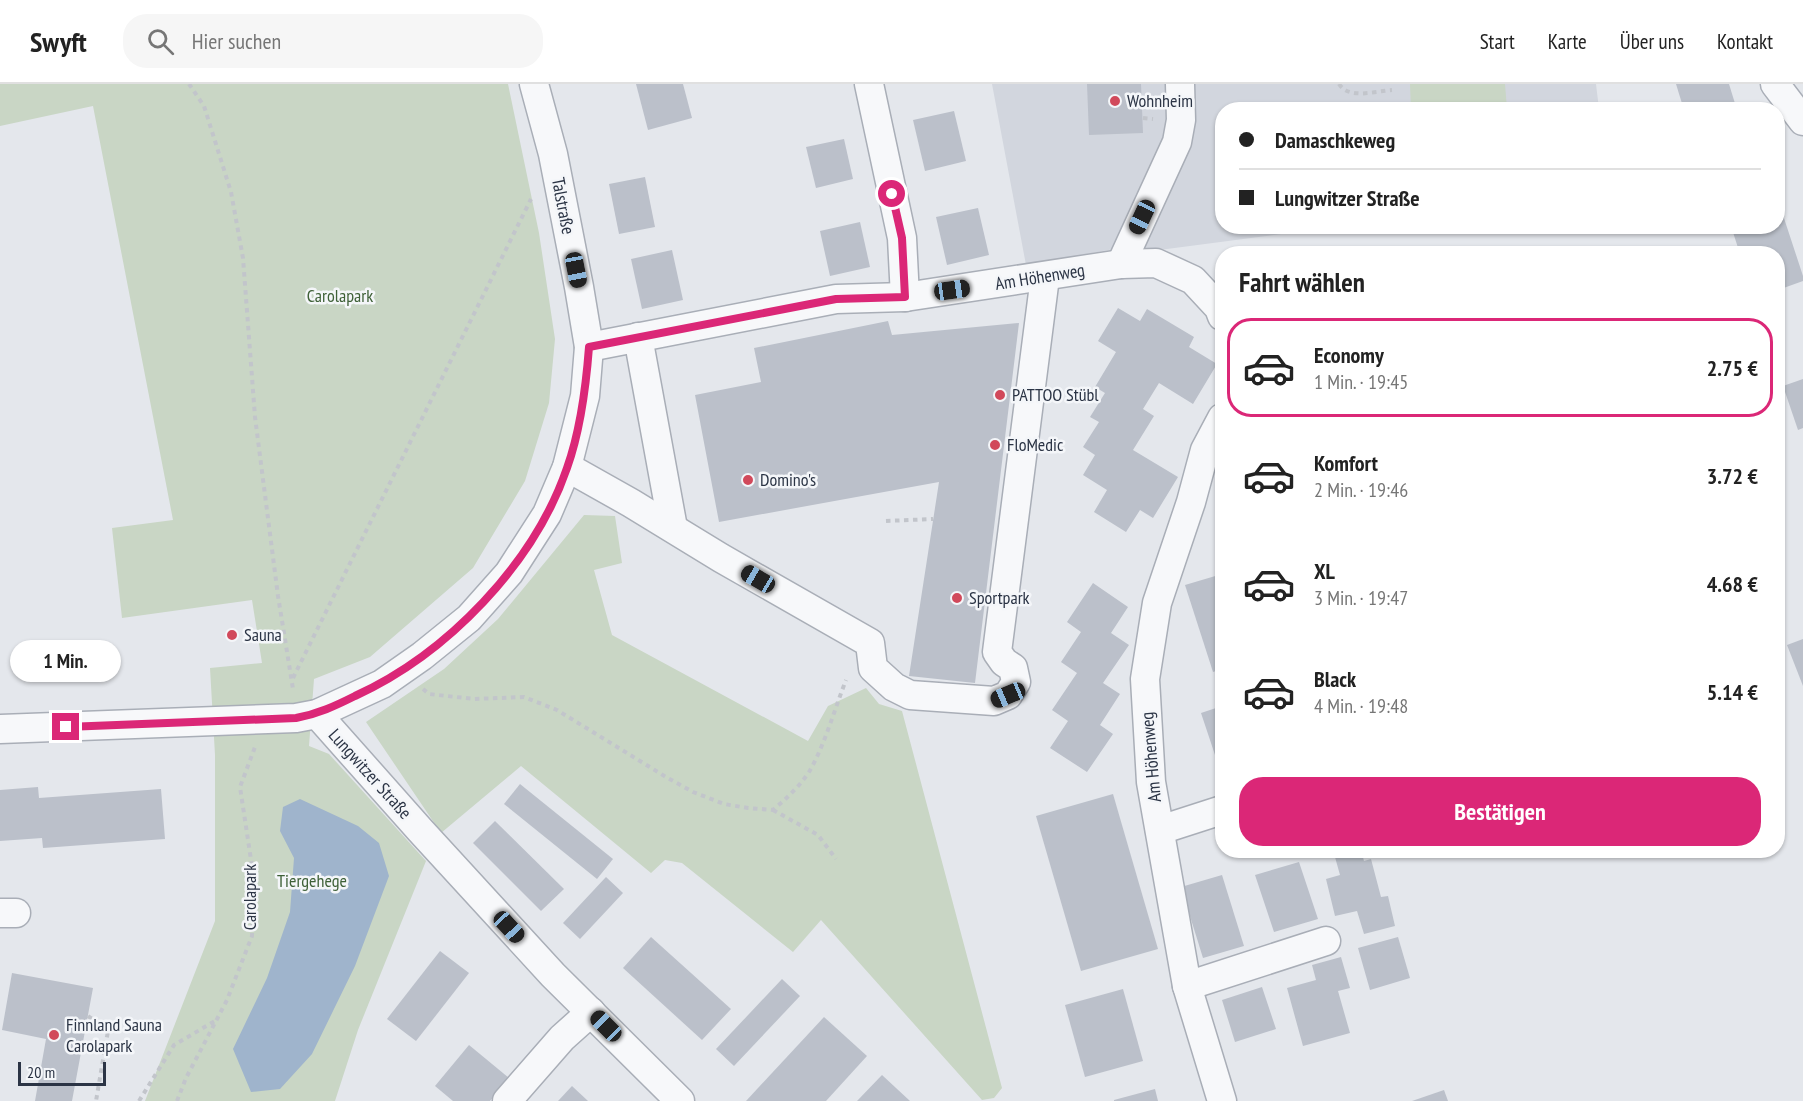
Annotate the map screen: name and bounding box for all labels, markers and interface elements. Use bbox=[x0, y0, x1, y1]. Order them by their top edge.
search box bbox=[123, 14, 543, 68]
text: Swyft bbox=[30, 23, 87, 60]
icon: search bbox=[144, 25, 177, 58]
text: Hier suchen bbox=[192, 27, 281, 55]
text: Start bbox=[1480, 28, 1515, 55]
text: Karte bbox=[1548, 28, 1587, 55]
text: Über uns bbox=[1620, 28, 1684, 55]
text: Kontakt bbox=[1717, 28, 1773, 55]
place label: Wohnheim bbox=[1127, 89, 1193, 112]
marker: Wohnheim bbox=[1108, 94, 1122, 108]
text: Damaschkeweg bbox=[1275, 126, 1395, 154]
street label: Talstraße bbox=[547, 176, 580, 236]
route start bbox=[878, 180, 905, 207]
text: Lungwitzer Straße bbox=[1275, 184, 1420, 212]
car bbox=[1126, 197, 1158, 237]
car bbox=[564, 251, 588, 289]
street label: Am Höhenweg bbox=[994, 258, 1086, 295]
text: Fahrt wählen bbox=[1239, 265, 1365, 299]
car bbox=[933, 279, 971, 301]
park label: Carolapark bbox=[307, 284, 373, 307]
icon: car bbox=[1242, 341, 1296, 395]
text: Economy bbox=[1314, 341, 1384, 369]
text: 2.75 € bbox=[1707, 354, 1758, 382]
text: 1 Min. · 19:45 bbox=[1314, 369, 1408, 395]
place label: PATTOO Stübl bbox=[1012, 383, 1099, 406]
marker: PATTOO Stübl bbox=[993, 388, 1007, 402]
place label: FloMedic bbox=[1007, 433, 1064, 456]
marker: FloMedic bbox=[988, 438, 1002, 452]
icon: car bbox=[1242, 449, 1296, 503]
text: Komfort bbox=[1314, 449, 1378, 477]
text: 3.72 € bbox=[1707, 462, 1758, 490]
place label: Domino's bbox=[760, 468, 816, 491]
marker: Domino's bbox=[741, 473, 755, 487]
text: 2 Min. · 19:46 bbox=[1314, 477, 1408, 503]
icon: car bbox=[1242, 557, 1296, 611]
text: XL bbox=[1314, 557, 1335, 585]
car bbox=[738, 562, 778, 596]
text: 4.68 € bbox=[1707, 570, 1758, 598]
text: 3 Min. · 19:47 bbox=[1314, 585, 1408, 611]
place label: Sportpark bbox=[969, 586, 1030, 609]
marker: Sportpark bbox=[950, 591, 964, 605]
place label: Sauna bbox=[244, 623, 282, 646]
marker: Sauna bbox=[225, 628, 239, 642]
callout: 1 Min. bbox=[10, 640, 122, 682]
text: 1 Min. bbox=[43, 648, 88, 674]
icon: car bbox=[1242, 665, 1296, 719]
text: Black bbox=[1314, 665, 1356, 693]
text: 5.14 € bbox=[1707, 678, 1758, 706]
car bbox=[988, 680, 1028, 710]
text: 4 Min. · 19:48 bbox=[1314, 693, 1408, 719]
street label: Am Höhenweg bbox=[1135, 711, 1166, 803]
route end bbox=[52, 713, 79, 740]
street label: Lungwitzer Straße bbox=[324, 724, 417, 824]
button: Bestätigen bbox=[1239, 777, 1761, 846]
street label: Carolapark bbox=[238, 864, 261, 930]
park label: Tiergehege bbox=[277, 869, 347, 892]
car bbox=[490, 908, 528, 946]
car bbox=[587, 1007, 625, 1045]
place label: Finnland Sauna Carolapark bbox=[66, 1013, 162, 1057]
marker: Finnland Sauna Carolapark bbox=[47, 1028, 61, 1042]
scale bar bbox=[18, 1059, 106, 1086]
text: 20 m bbox=[27, 1062, 55, 1082]

